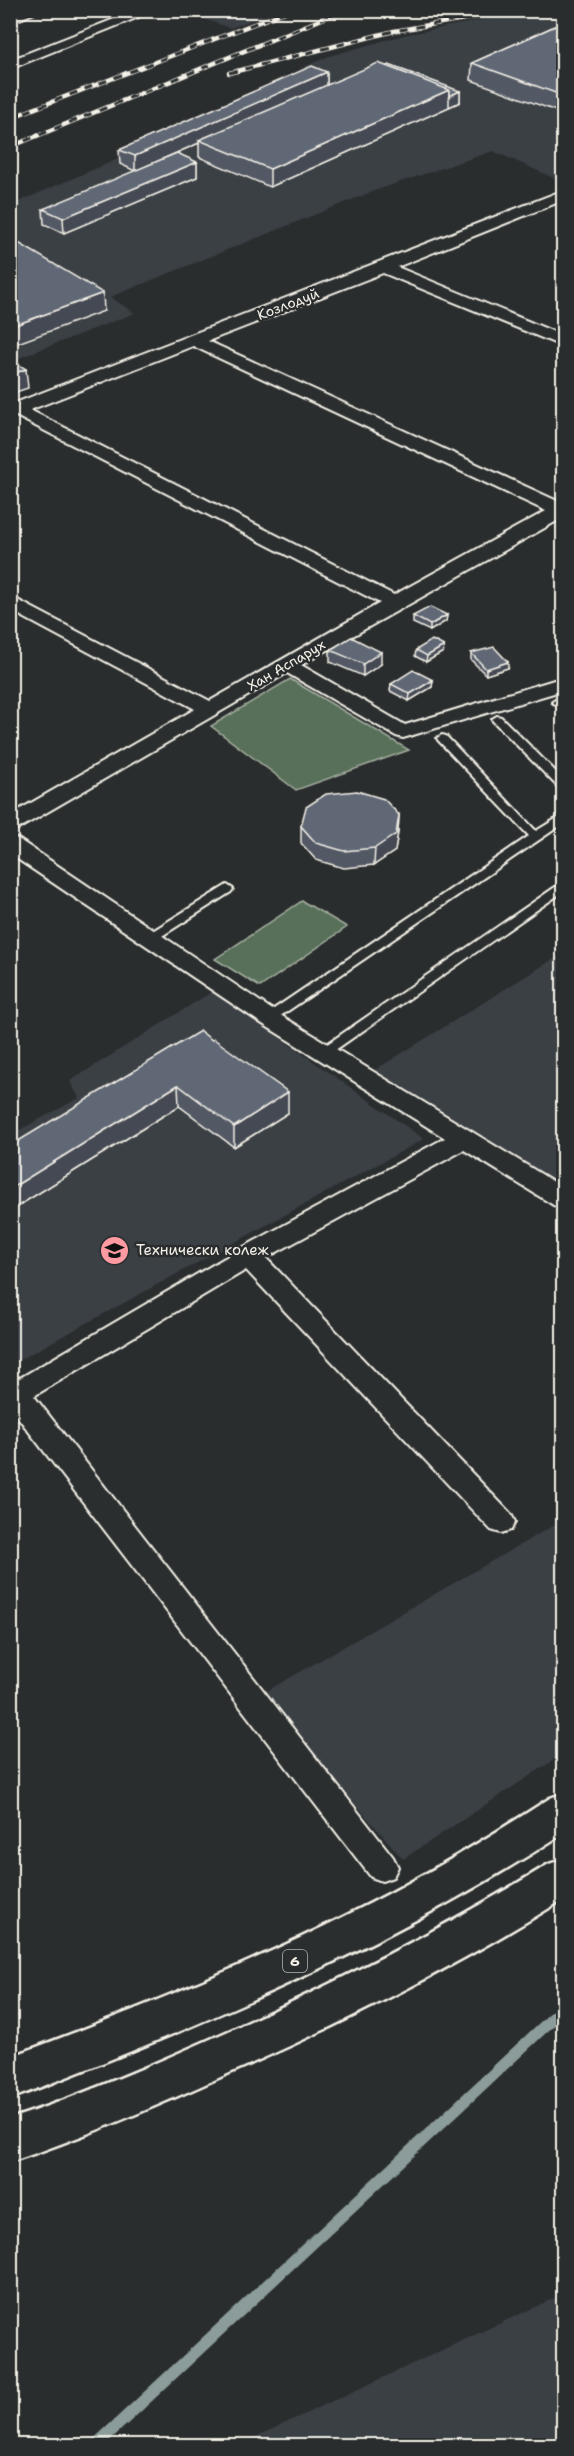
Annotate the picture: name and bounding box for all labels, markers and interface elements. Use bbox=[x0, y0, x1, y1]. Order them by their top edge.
street label: Козлодуй bbox=[254, 284, 322, 324]
street label: Хан Аспарух bbox=[244, 635, 328, 695]
school or university icon: Технически колеж bbox=[99, 1234, 131, 1266]
place label: Технически колеж bbox=[136, 1240, 270, 1260]
road number: 6 bbox=[283, 1950, 307, 1972]

